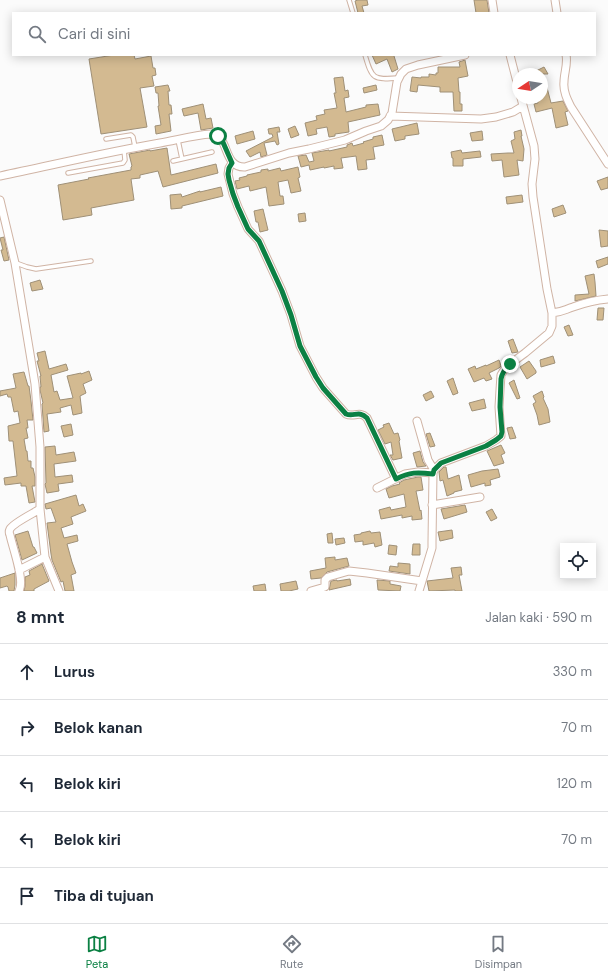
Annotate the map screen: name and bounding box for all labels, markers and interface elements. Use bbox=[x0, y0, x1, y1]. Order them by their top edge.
search box bbox=[12, 12, 596, 56]
icon: search bbox=[26, 23, 48, 45]
text: Cari di sini bbox=[58, 24, 130, 44]
north arrow bbox=[512, 68, 548, 104]
route start bbox=[209, 127, 227, 145]
route end bbox=[501, 355, 519, 373]
map controls bbox=[560, 543, 596, 579]
button: locate bbox=[560, 543, 596, 579]
text: 8 mnt bbox=[16, 606, 65, 628]
text: Jalan kaki · 590 m bbox=[485, 609, 592, 626]
icon: ahead bbox=[16, 661, 38, 683]
text: Lurus bbox=[54, 662, 95, 682]
text: 330 m bbox=[553, 663, 592, 680]
icon: right bbox=[16, 717, 38, 739]
text: Belok kanan bbox=[54, 718, 142, 738]
text: 70 m bbox=[561, 719, 592, 736]
icon: left bbox=[16, 773, 38, 795]
text: Belok kiri bbox=[54, 774, 121, 794]
text: 120 m bbox=[557, 775, 592, 792]
icon: left bbox=[16, 829, 38, 851]
text: Belok kiri bbox=[54, 830, 121, 850]
text: 70 m bbox=[561, 831, 592, 848]
icon: arrive bbox=[16, 885, 38, 907]
text: Tiba di tujuan bbox=[54, 886, 154, 906]
tab: Peta bbox=[86, 933, 108, 971]
tab: Rute bbox=[280, 933, 303, 971]
tab: Disimpan bbox=[475, 933, 522, 971]

